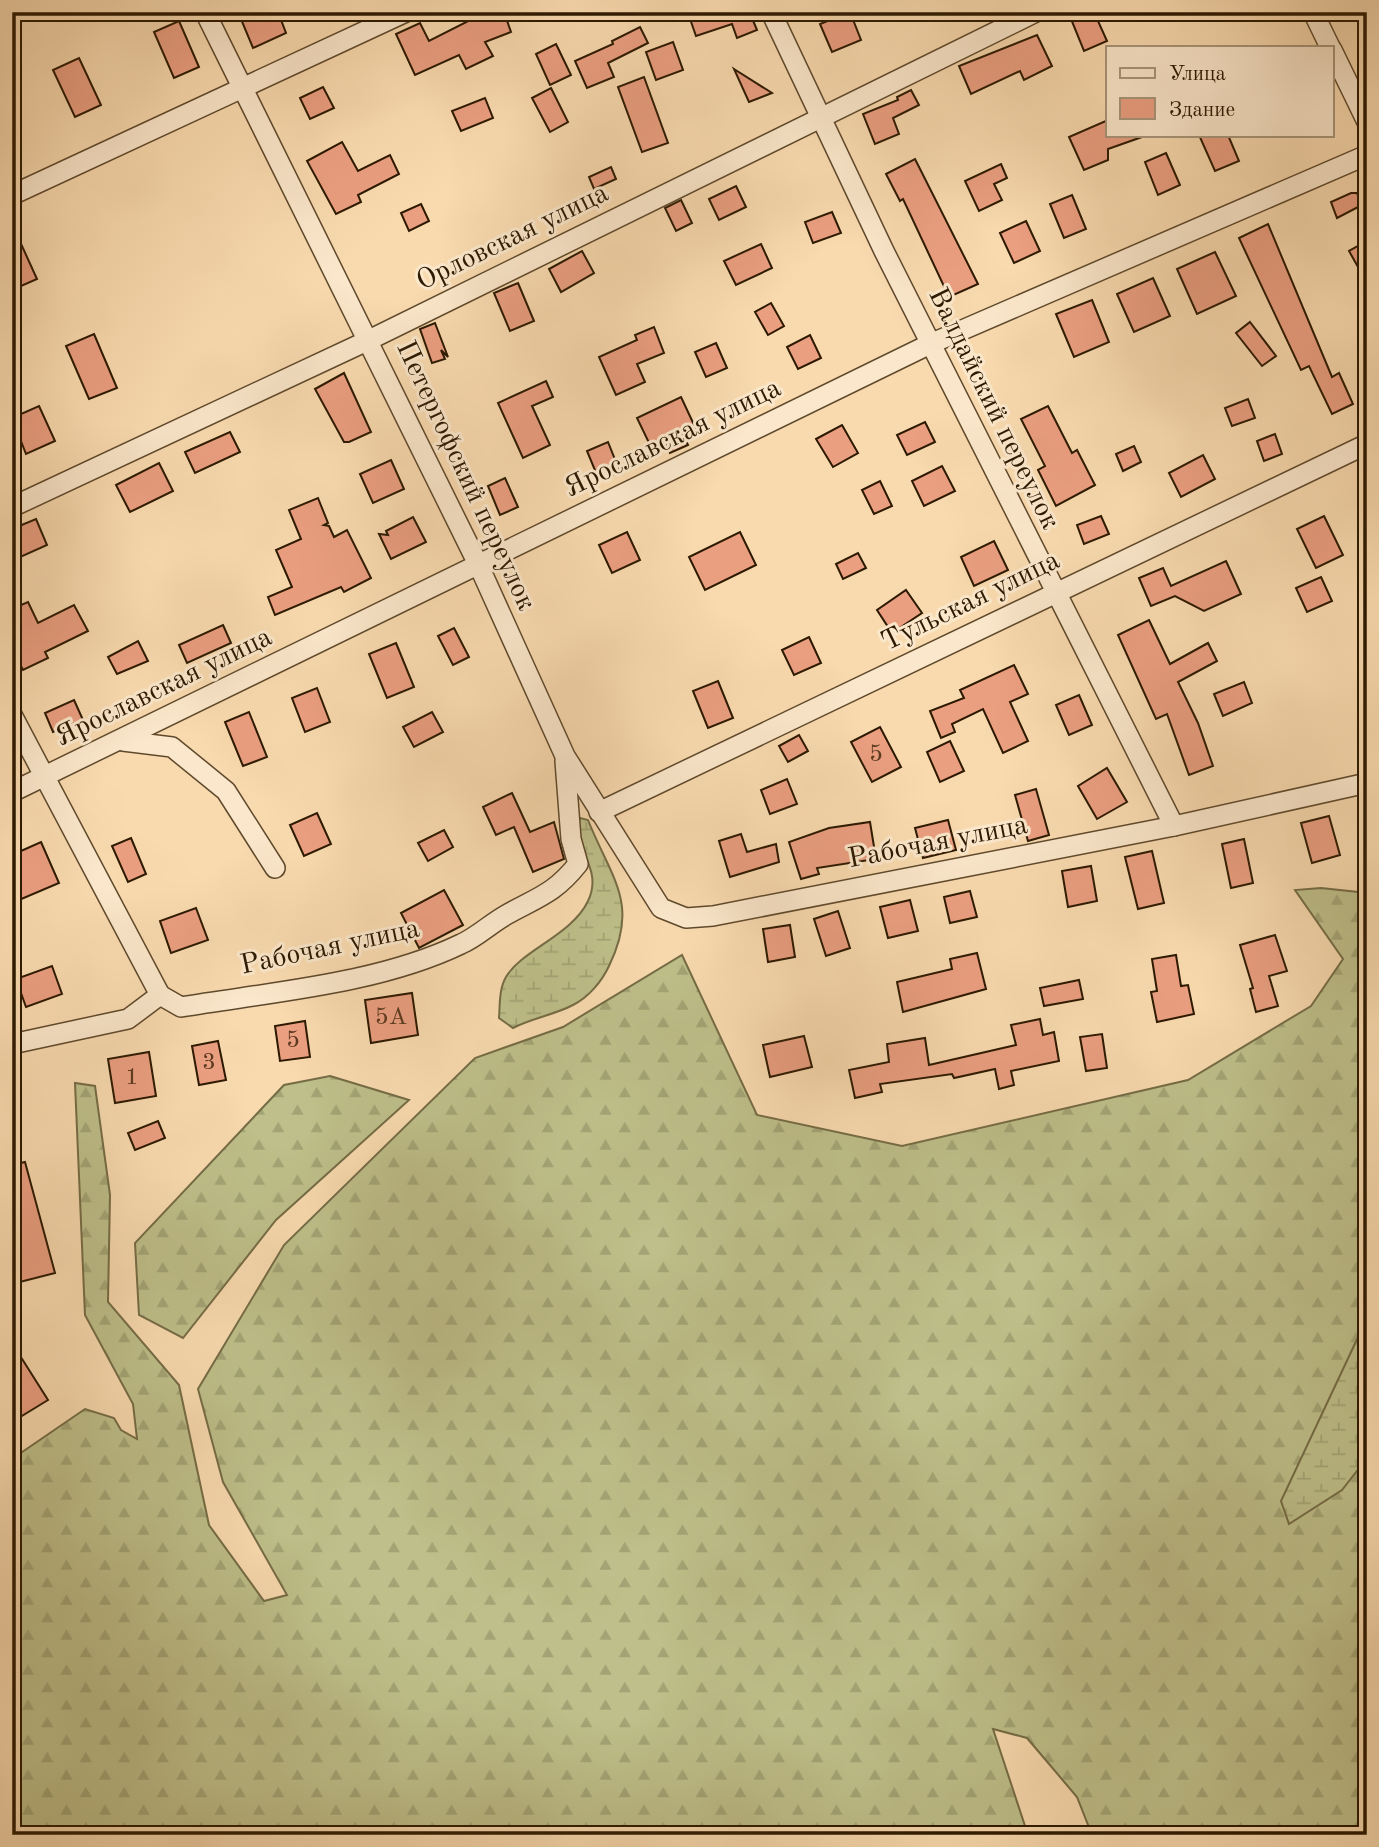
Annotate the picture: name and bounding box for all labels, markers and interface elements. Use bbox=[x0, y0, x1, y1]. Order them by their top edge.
legend bbox=[1106, 46, 1334, 136]
text: Улица bbox=[1169, 64, 1226, 85]
text: Здание bbox=[1169, 100, 1235, 121]
street label: Орловская улица bbox=[413, 179, 614, 297]
street label: Валдайский переулок bbox=[922, 284, 1064, 534]
street label: Петергофский переулок bbox=[390, 337, 540, 615]
street label: Ярославская улица bbox=[560, 374, 786, 504]
street label: Тульская улица bbox=[877, 547, 1065, 657]
street label: Ярославская улица bbox=[51, 623, 277, 753]
house number: 5 bbox=[869, 743, 883, 767]
street label: Рабочая улица bbox=[846, 812, 1030, 874]
street label: Рабочая улица bbox=[238, 915, 422, 981]
house number: 5А bbox=[375, 1006, 407, 1030]
house number: 5 bbox=[286, 1029, 300, 1053]
house number: 3 bbox=[202, 1051, 216, 1075]
house number: 1 bbox=[125, 1066, 139, 1090]

